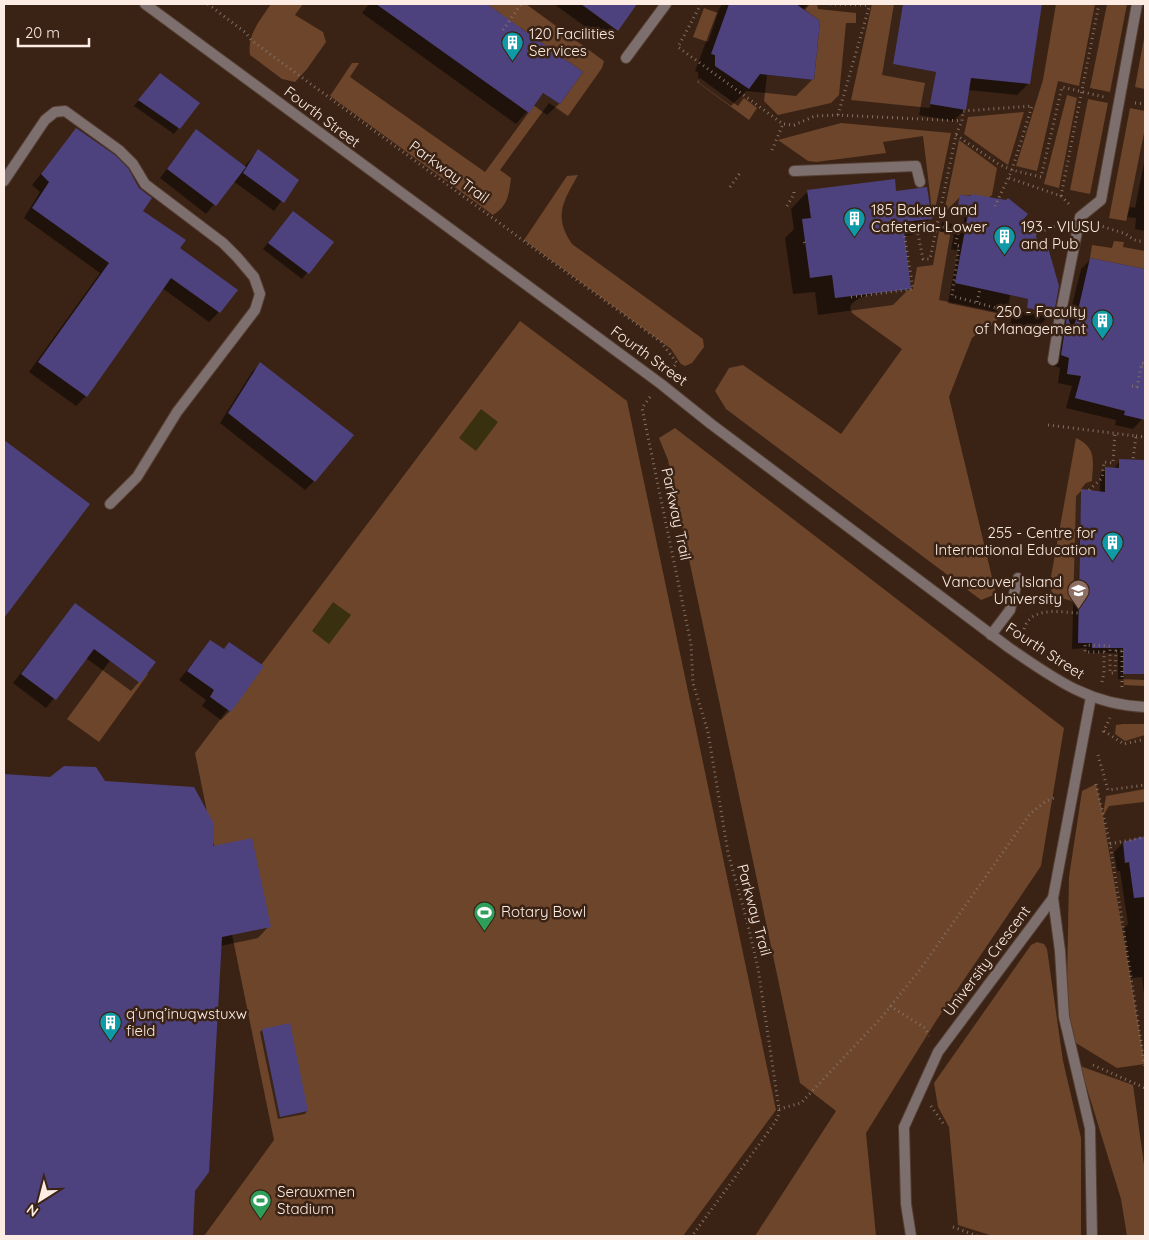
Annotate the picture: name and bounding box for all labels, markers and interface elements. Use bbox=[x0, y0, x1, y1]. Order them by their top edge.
scale bar bbox=[18, 15, 89, 47]
text: 20 m bbox=[25, 23, 60, 42]
place label: 120 Facilities Services bbox=[529, 24, 615, 60]
building icon: 120 Facilities Services bbox=[501, 31, 525, 62]
street label: Fourth Street bbox=[281, 82, 364, 151]
street label: Parkway Trail bbox=[406, 136, 493, 207]
place label: 185 Bakery and Cafeteria- Lower bbox=[871, 200, 987, 236]
building icon: 185 Bakery and Cafeteria- Lower bbox=[843, 207, 867, 238]
place label: 193 - VIUSU and Pub bbox=[1021, 217, 1100, 253]
building icon: 193 - VIUSU and Pub bbox=[993, 224, 1017, 255]
place label: 250 - Faculty of Management bbox=[975, 302, 1086, 338]
building icon: 250 - Faculty of Management bbox=[1090, 309, 1114, 340]
street label: Fourth Street bbox=[607, 321, 691, 390]
street label: Parkway Trail bbox=[657, 466, 696, 562]
place label: 255 - Centre for International Education bbox=[935, 523, 1096, 559]
building icon: 255 - Centre for International Education bbox=[1100, 530, 1124, 561]
place label: Vancouver Island University bbox=[942, 572, 1062, 608]
school or university icon: Vancouver Island University bbox=[1066, 579, 1090, 610]
street label: Fourth Street bbox=[1002, 618, 1088, 683]
street label: Parkway Trail bbox=[733, 862, 776, 958]
sports icon: Rotary Bowl bbox=[473, 900, 497, 931]
place label: Rotary Bowl bbox=[501, 902, 586, 921]
street label: University Crescent bbox=[939, 902, 1034, 1020]
place label: q’unq’inuqwstuxw field bbox=[126, 1004, 247, 1040]
building icon: q’unq’inuqwstuxw field bbox=[98, 1011, 122, 1042]
north arrow bbox=[15, 1175, 65, 1225]
place label: Serauxmen Stadium bbox=[277, 1182, 355, 1218]
sports icon: Serauxmen Stadium bbox=[249, 1189, 273, 1220]
text: N bbox=[23, 1200, 42, 1221]

